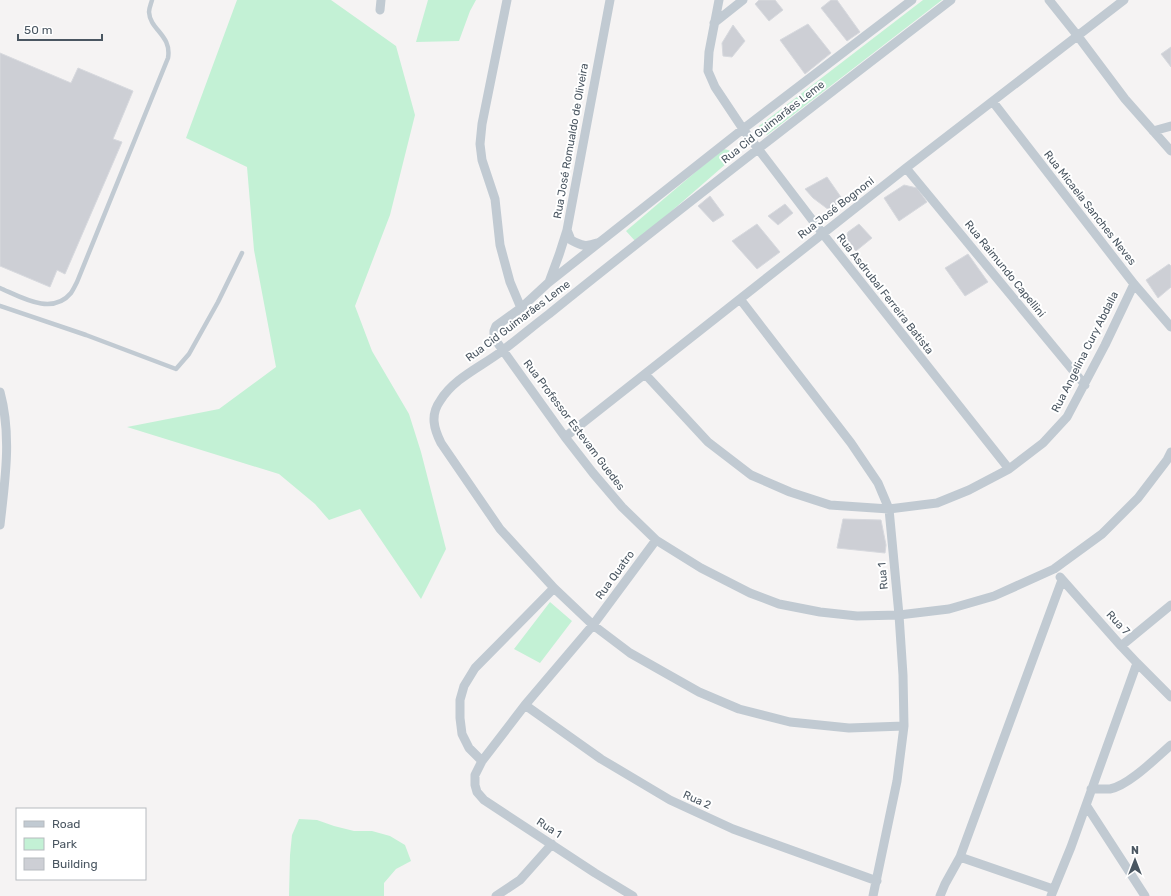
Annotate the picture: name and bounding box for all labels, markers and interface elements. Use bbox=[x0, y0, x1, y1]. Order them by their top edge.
scale bar bbox=[18, 16, 102, 42]
text: 50 m bbox=[24, 23, 52, 37]
street label: Rua José Romualdo de Oliveira bbox=[551, 62, 591, 220]
street label: Rua Cid Guimarães Leme bbox=[719, 78, 827, 166]
street label: Rua Micaela Sanches Neves bbox=[1041, 148, 1139, 268]
street label: Rua José Bognoni bbox=[795, 174, 877, 242]
street label: Rua Raimundo Capellini bbox=[962, 218, 1048, 320]
street label: Rua Asdrubal Ferreira Batista bbox=[834, 231, 936, 357]
street label: Rua Cid Guimarães Leme bbox=[463, 278, 573, 364]
street label: Rua Angelina Cury Abdalla bbox=[1049, 289, 1121, 415]
street label: Rua Professor Estevam Guedes bbox=[521, 357, 628, 493]
street label: Rua Quatro bbox=[593, 548, 637, 602]
street label: Rua 1 bbox=[875, 562, 891, 590]
street label: Rua 7 bbox=[1104, 608, 1133, 638]
street label: Rua 2 bbox=[681, 788, 713, 812]
legend bbox=[16, 808, 146, 880]
street label: Rua 1 bbox=[534, 815, 564, 841]
text: Road bbox=[52, 817, 80, 831]
text: Park bbox=[52, 837, 78, 851]
north arrow bbox=[1115, 840, 1155, 880]
text: N bbox=[1131, 844, 1139, 857]
text: Building bbox=[52, 857, 98, 871]

